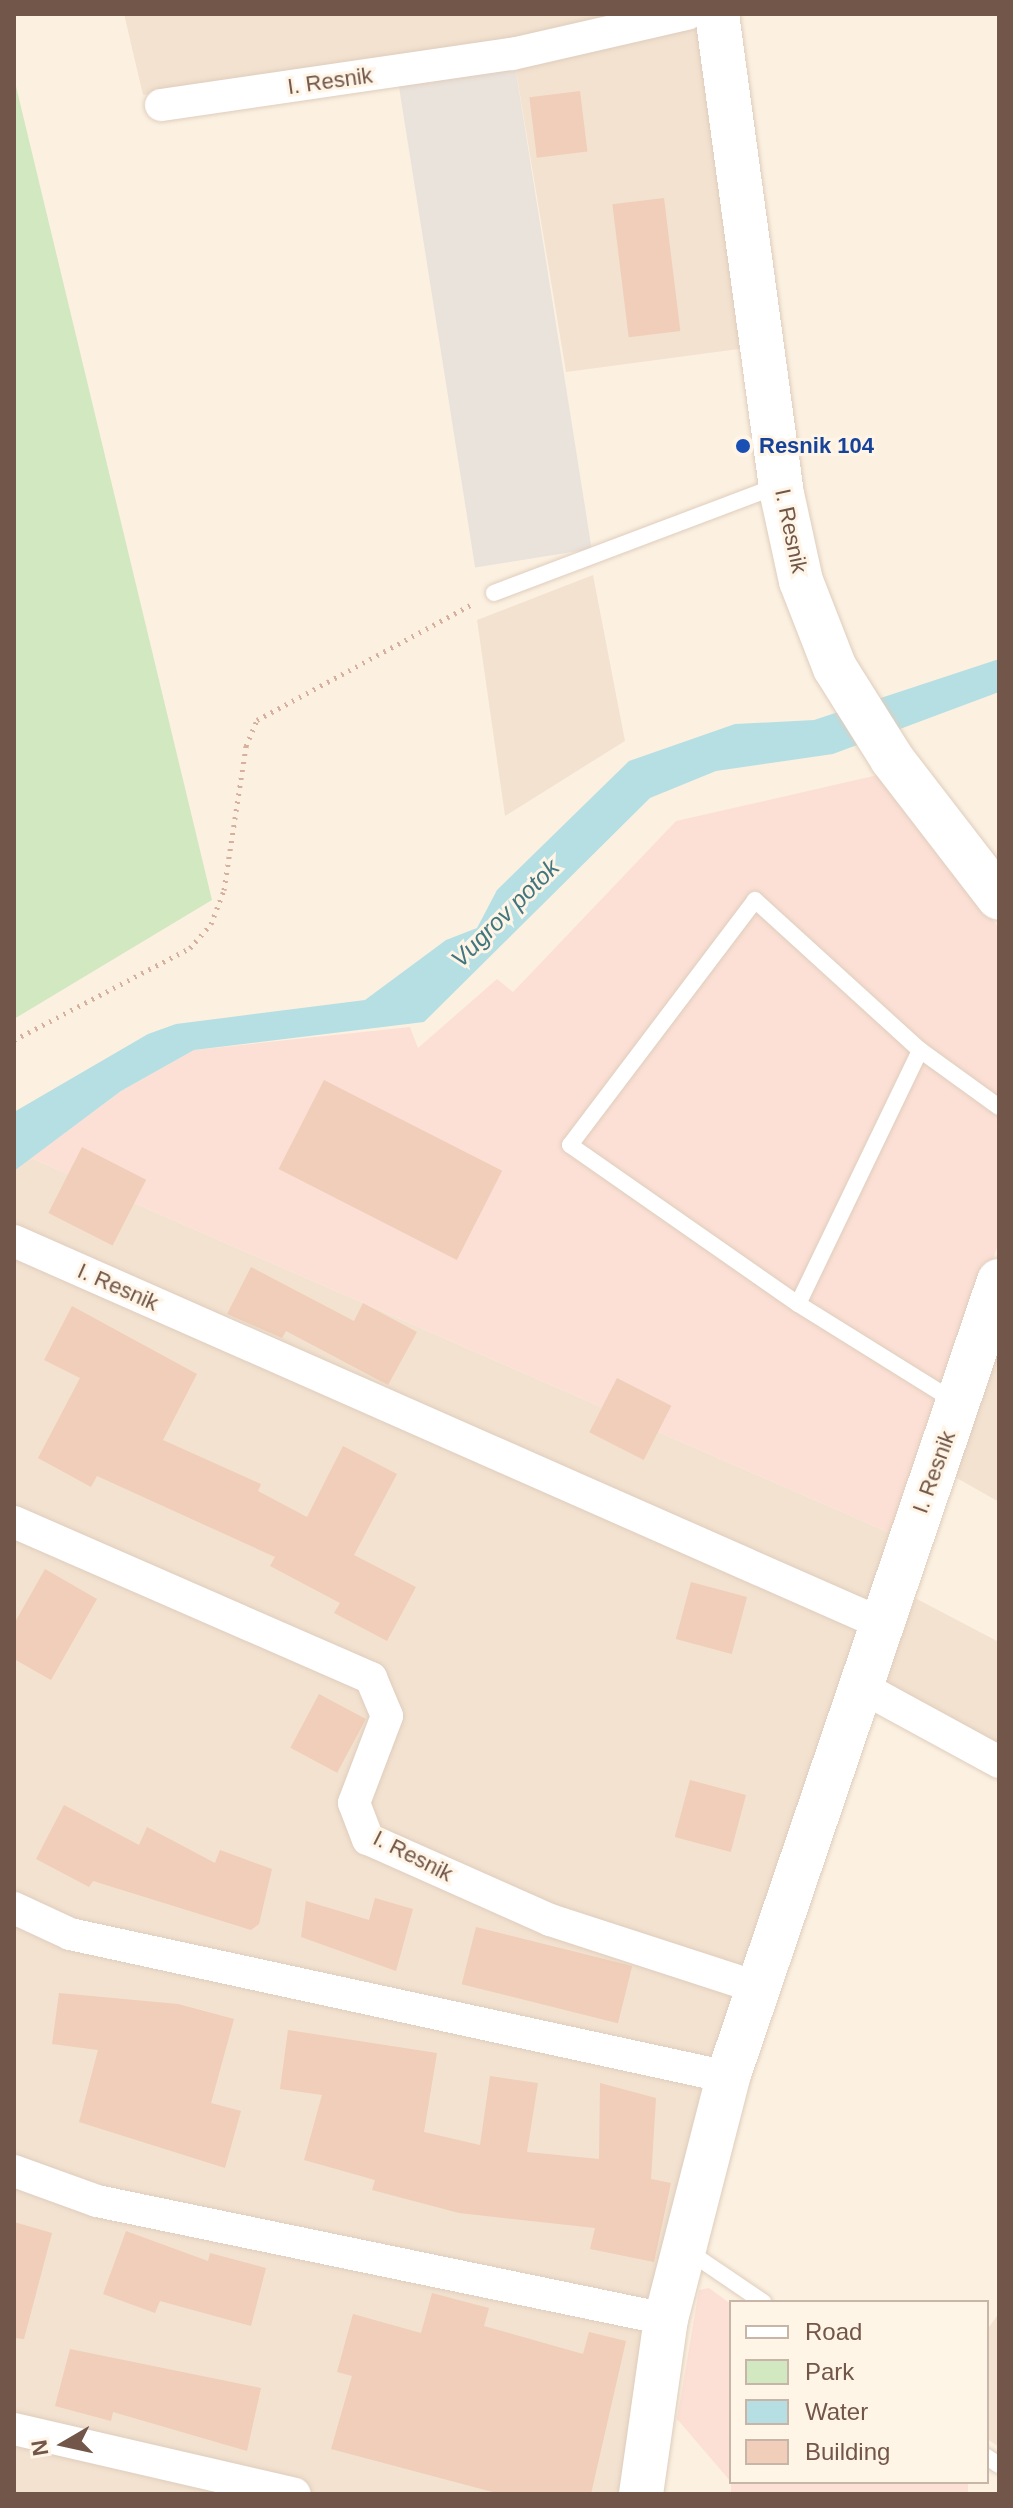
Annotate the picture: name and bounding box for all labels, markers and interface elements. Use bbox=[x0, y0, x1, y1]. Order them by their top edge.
street label: I. Resnik bbox=[286, 62, 374, 100]
place label: Resnik 104 bbox=[759, 433, 874, 459]
marker: Resnik 104 bbox=[734, 437, 752, 455]
street label: I. Resnik bbox=[769, 486, 813, 576]
water label: Vugrov potok bbox=[445, 853, 565, 973]
street label: I. Resnik bbox=[74, 1258, 162, 1316]
street label: I. Resnik bbox=[907, 1427, 961, 1517]
street label: I. Resnik bbox=[369, 1825, 457, 1887]
legend bbox=[729, 2300, 989, 2484]
text: Road bbox=[805, 2318, 862, 2345]
text: Park bbox=[805, 2358, 854, 2385]
text: Water bbox=[805, 2398, 868, 2425]
north arrow bbox=[24, 2404, 104, 2484]
text: N bbox=[26, 2438, 53, 2458]
text: Building bbox=[805, 2438, 890, 2465]

